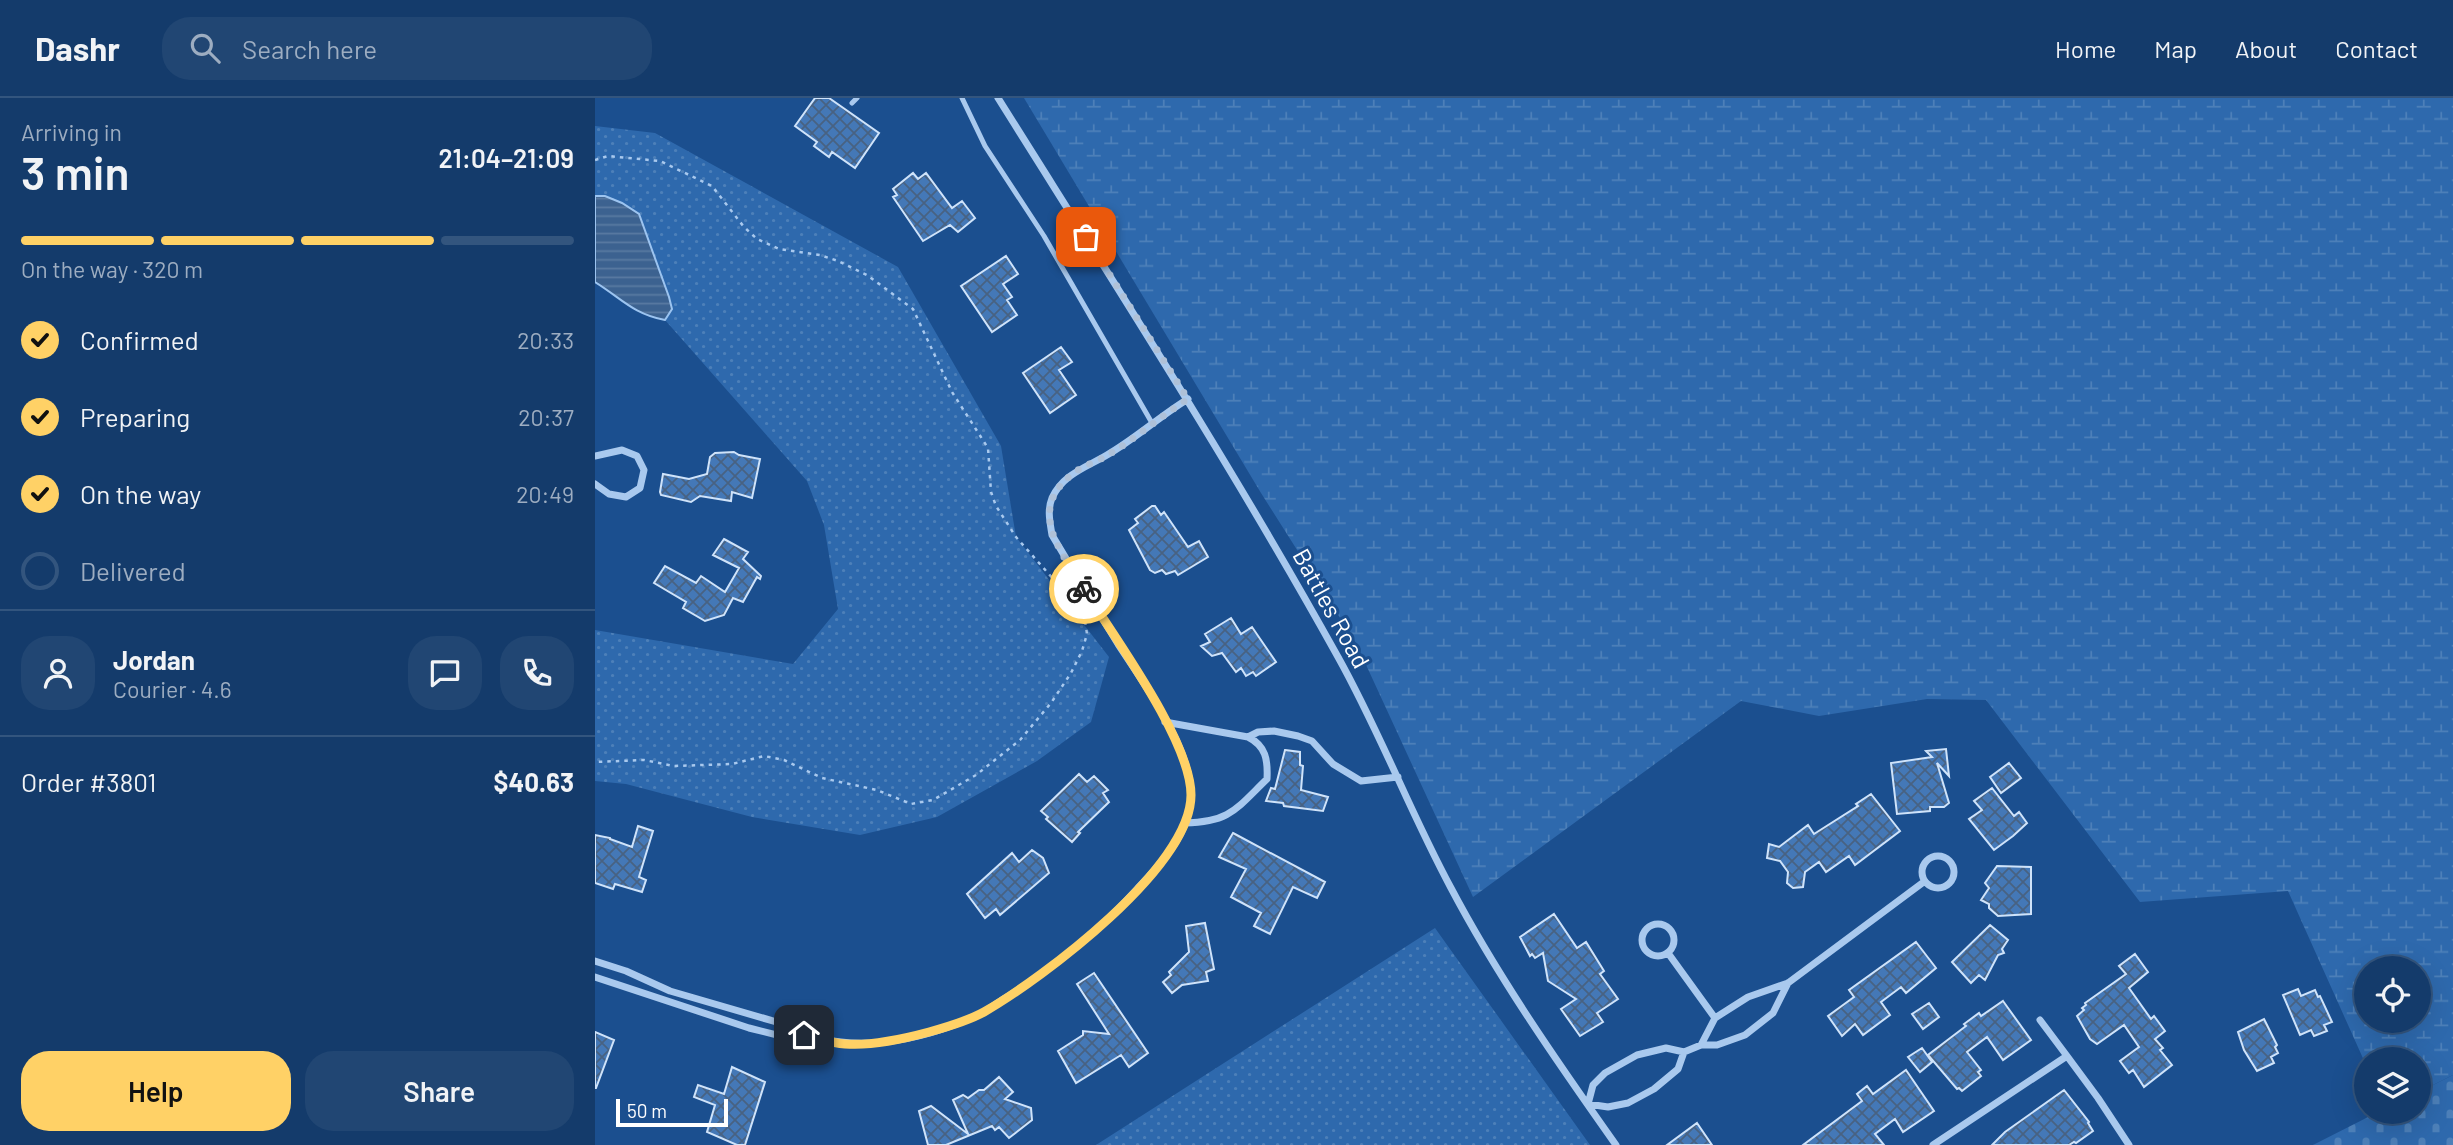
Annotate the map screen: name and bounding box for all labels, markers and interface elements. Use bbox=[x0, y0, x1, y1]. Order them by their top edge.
search box bbox=[162, 17, 652, 80]
text: Dashr bbox=[35, 28, 120, 68]
icon: search bbox=[186, 29, 224, 67]
text: Search here bbox=[242, 33, 377, 64]
text: Home bbox=[2055, 34, 2116, 63]
text: Map bbox=[2154, 34, 2197, 63]
text: About bbox=[2235, 34, 2297, 63]
text: Contact bbox=[2335, 34, 2418, 63]
text: Arriving in bbox=[21, 118, 122, 146]
text: 21:04–21:09 bbox=[438, 142, 574, 173]
text: 3 min bbox=[21, 144, 130, 199]
pin bbox=[1056, 207, 1116, 267]
icon: bag bbox=[1067, 218, 1105, 256]
text: On the way · 320 m bbox=[21, 255, 203, 283]
icon: check bbox=[21, 321, 59, 359]
text: Confirmed bbox=[80, 324, 199, 355]
text: 20:33 bbox=[517, 326, 574, 354]
icon: check bbox=[21, 398, 59, 436]
text: Preparing bbox=[80, 401, 190, 432]
text: 20:37 bbox=[518, 403, 574, 431]
icon: check bbox=[21, 475, 59, 513]
text: On the way bbox=[80, 478, 201, 509]
text: 20:49 bbox=[516, 480, 574, 508]
street label: Battles Road bbox=[1287, 543, 1377, 673]
courier bbox=[1049, 554, 1119, 624]
text: Delivered bbox=[80, 555, 186, 586]
icon: bike bbox=[1065, 570, 1103, 608]
button: person bbox=[21, 636, 95, 710]
button: chat bbox=[408, 636, 482, 710]
button: phone bbox=[500, 636, 574, 710]
text: Jordan bbox=[113, 644, 195, 675]
text: Courier · 4.6 bbox=[113, 675, 232, 703]
text: Order #3801 bbox=[21, 766, 156, 797]
text: $40.63 bbox=[494, 766, 574, 797]
map controls bbox=[2354, 956, 2431, 1124]
button: locate bbox=[2354, 956, 2431, 1033]
pin bbox=[774, 1005, 834, 1065]
icon: home bbox=[785, 1016, 823, 1054]
button: layers bbox=[2354, 1047, 2431, 1124]
button: Help bbox=[21, 1051, 291, 1131]
button: Share bbox=[305, 1051, 574, 1131]
scale bar bbox=[616, 1096, 728, 1128]
text: 50 m bbox=[627, 1099, 667, 1122]

